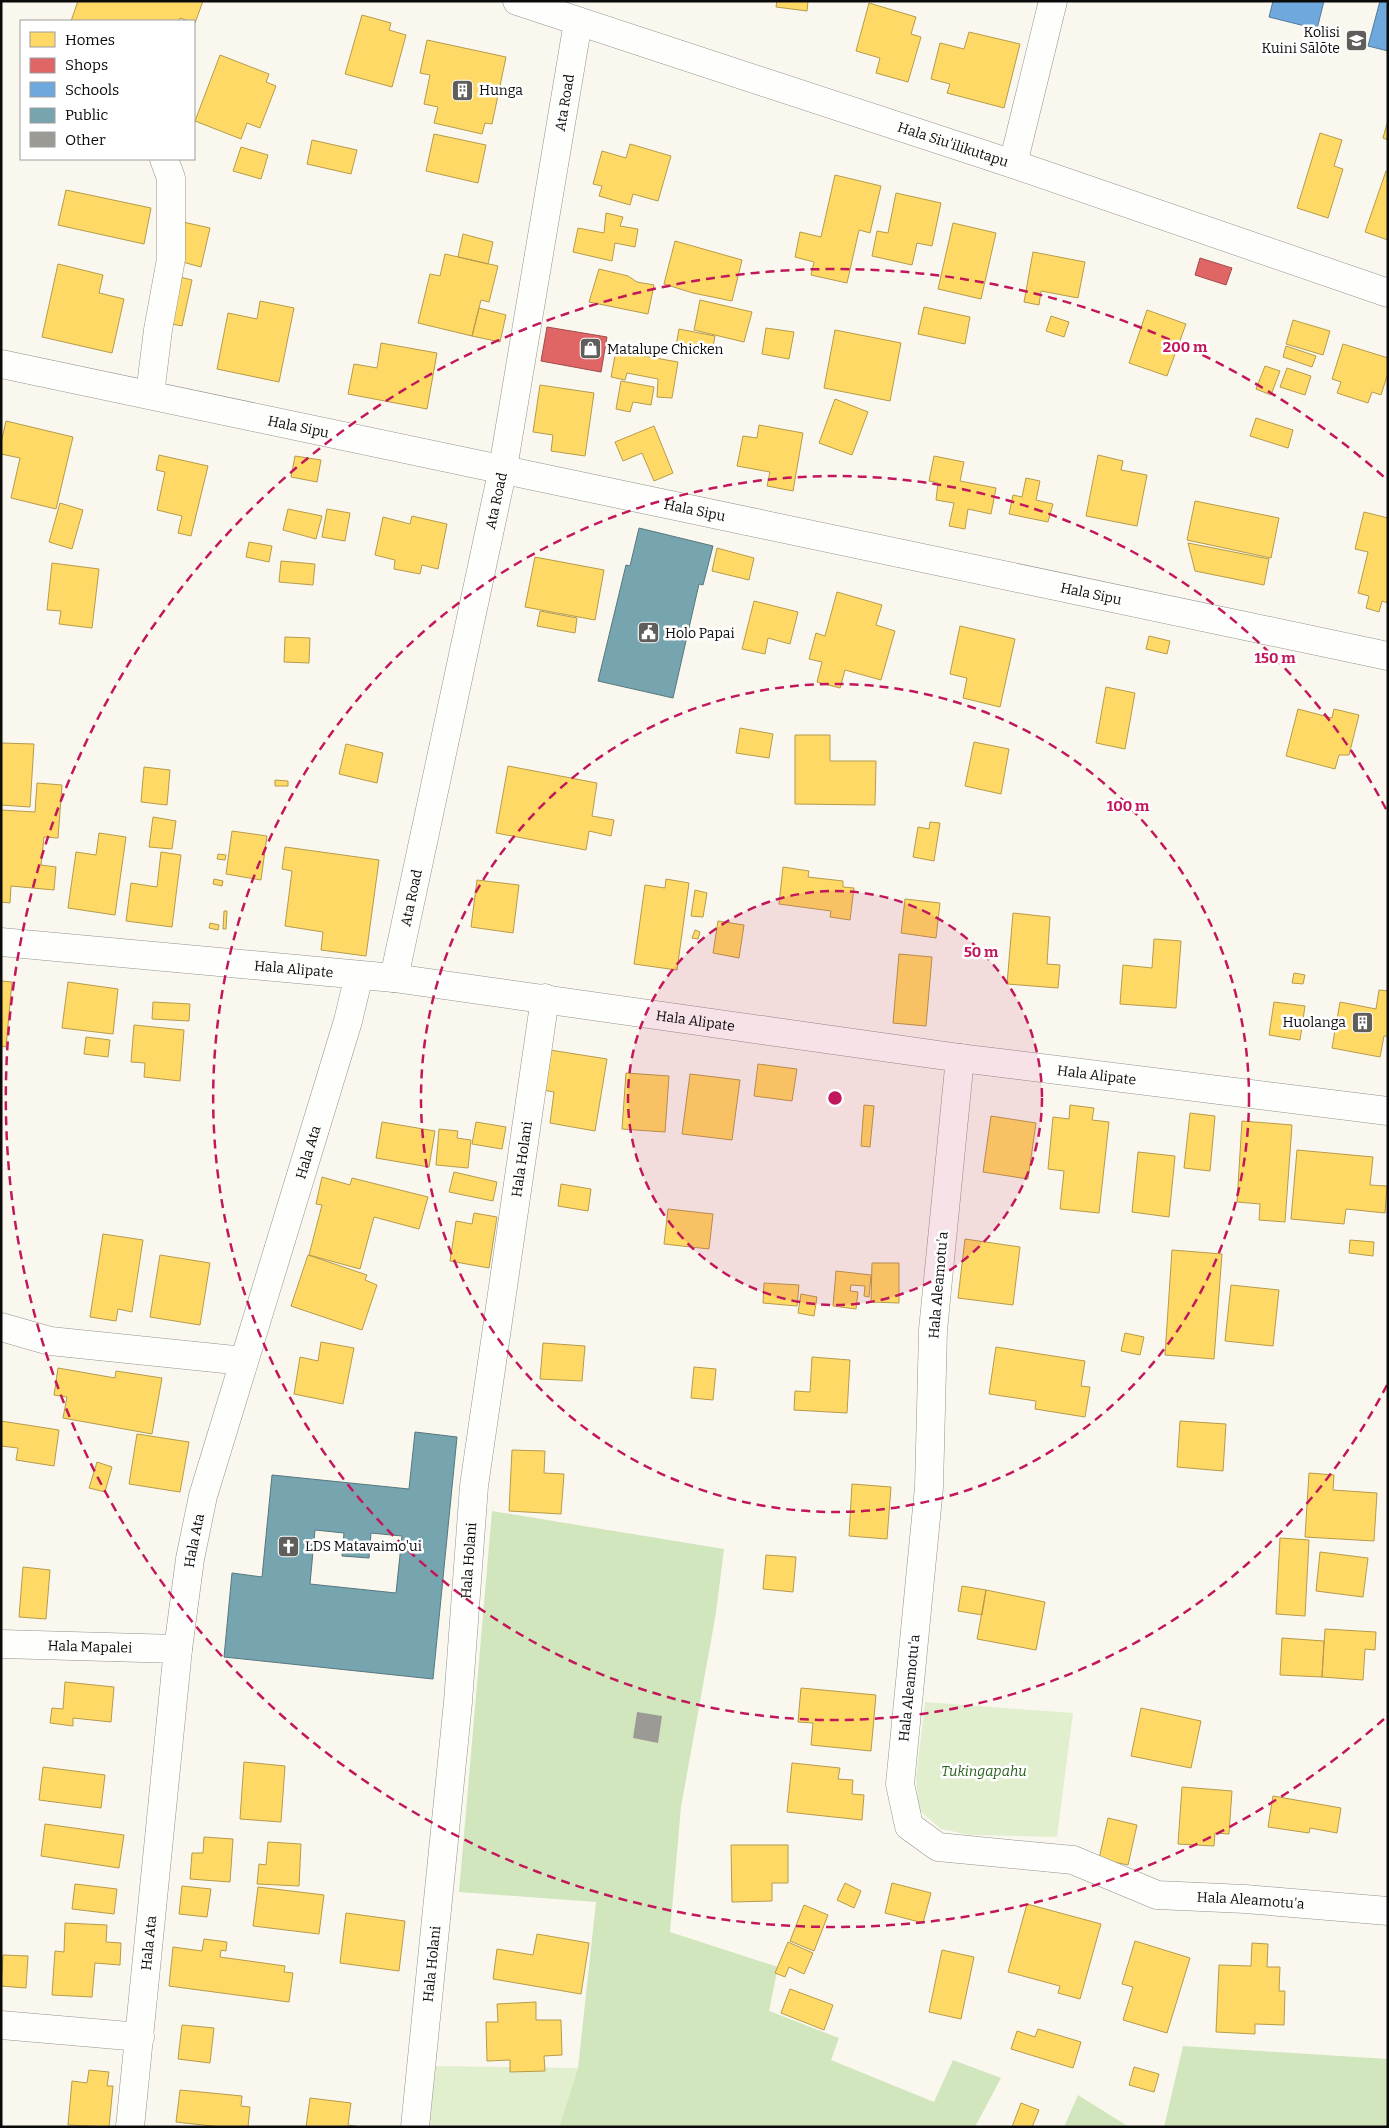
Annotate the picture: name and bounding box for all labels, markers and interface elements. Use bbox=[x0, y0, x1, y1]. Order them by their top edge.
legend bbox=[20, 20, 195, 160]
place label: Kolisi Kuini Sālōte bbox=[1261, 24, 1340, 57]
school or university icon: Kolisi Kuini Sālōte bbox=[1344, 28, 1368, 52]
text: Homes bbox=[65, 31, 115, 49]
text: Shops bbox=[65, 56, 108, 74]
street label: Ata Road bbox=[552, 73, 578, 133]
building icon: Hunga bbox=[451, 78, 475, 102]
text: Schools bbox=[65, 81, 119, 99]
place label: Hunga bbox=[479, 82, 523, 99]
text: Public bbox=[65, 106, 109, 124]
street label: Hala Siu'ilikutapu bbox=[895, 119, 1011, 171]
text: Other bbox=[65, 131, 106, 149]
shop icon: Matalupe Chicken bbox=[579, 337, 603, 361]
text: 200 m bbox=[1163, 338, 1208, 356]
place label: Matalupe Chicken bbox=[607, 341, 724, 358]
street label: Hala Sipu bbox=[266, 412, 331, 442]
street label: Ata Road bbox=[482, 471, 511, 531]
street label: Hala Sipu bbox=[663, 496, 727, 525]
street label: Hala Sipu bbox=[1059, 579, 1123, 609]
public building icon: Holo Papai bbox=[637, 621, 661, 645]
place label: Holo Papai bbox=[665, 625, 735, 642]
text: 150 m bbox=[1254, 649, 1296, 667]
text: 100 m bbox=[1107, 797, 1150, 815]
street label: Ata Road bbox=[397, 868, 426, 928]
text: 50 m bbox=[964, 943, 999, 961]
street label: Hala Alipate bbox=[253, 957, 334, 981]
street label: Hala Alipate bbox=[655, 1007, 736, 1035]
building icon: Huolanga bbox=[1350, 1010, 1374, 1034]
place label: Huolanga bbox=[1282, 1014, 1346, 1031]
street label: Hala Alipate bbox=[1056, 1062, 1137, 1089]
centre of rings bbox=[826, 1089, 844, 1107]
street label: Hala Holani bbox=[508, 1120, 536, 1198]
street label: Hala Ata bbox=[292, 1123, 325, 1181]
street label: Hala Aleamotu'a bbox=[925, 1230, 952, 1339]
street label: Hala Ata bbox=[181, 1512, 208, 1569]
street label: Hala Holani bbox=[458, 1522, 480, 1599]
church icon: LDS Matavaimo'ui bbox=[277, 1534, 301, 1558]
place label: LDS Matavaimo'ui bbox=[305, 1538, 422, 1555]
street label: Hala Aleamotu'a bbox=[895, 1633, 924, 1743]
street label: Hala Mapalei bbox=[47, 1637, 133, 1657]
park label: Tukingapahu bbox=[941, 1763, 1027, 1780]
street label: Hala Aleamotu'a bbox=[1196, 1889, 1305, 1913]
street label: Hala Ata bbox=[138, 1914, 160, 1971]
street label: Hala Holani bbox=[420, 1925, 444, 2003]

